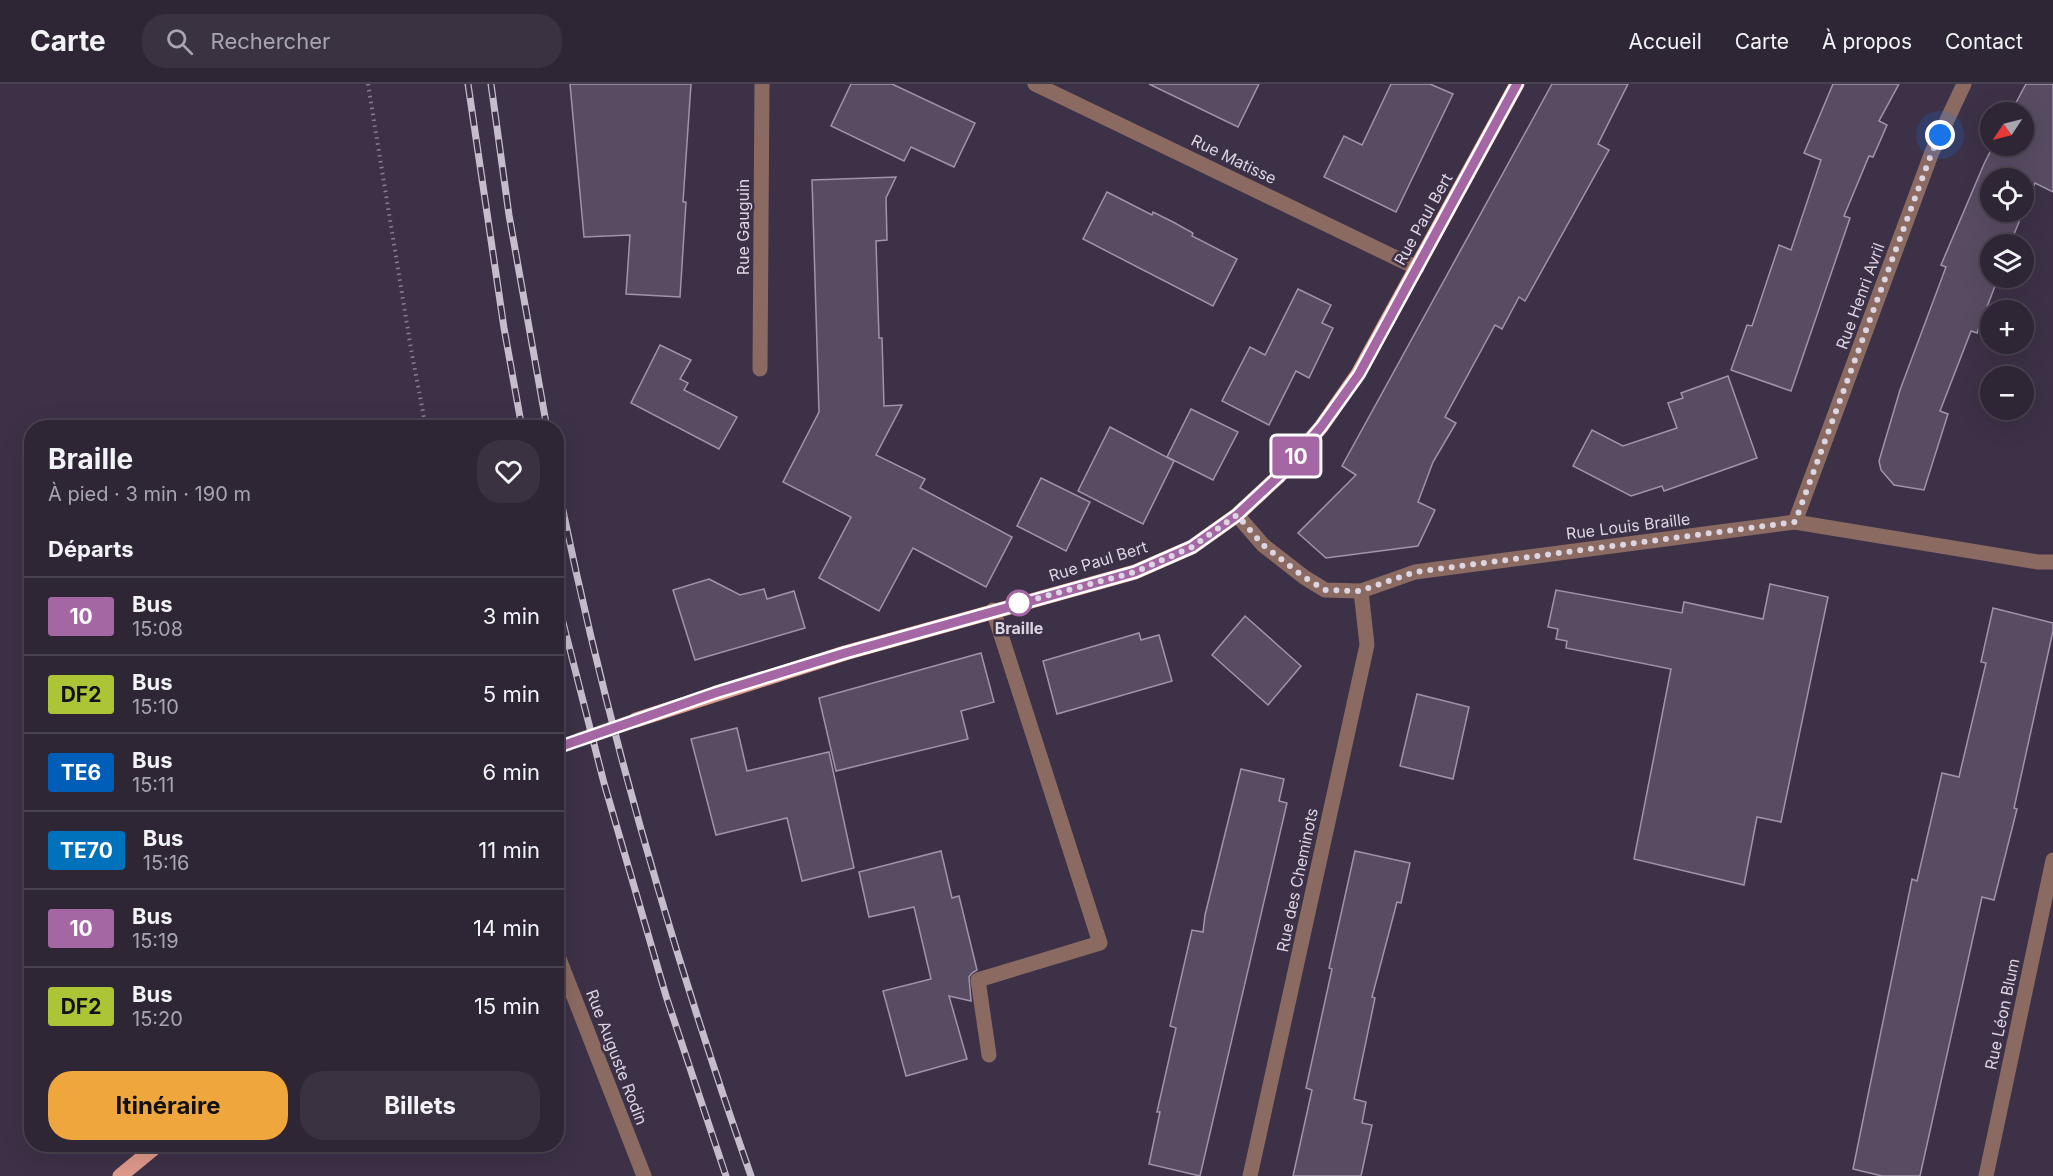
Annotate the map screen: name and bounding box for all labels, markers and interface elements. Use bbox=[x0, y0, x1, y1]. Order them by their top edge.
search box bbox=[142, 14, 562, 68]
text: Carte bbox=[30, 24, 106, 58]
icon: search bbox=[163, 25, 196, 58]
text: Rechercher bbox=[211, 28, 330, 54]
text: Accueil bbox=[1628, 29, 1702, 54]
text: Carte bbox=[1735, 29, 1789, 54]
text: À propos bbox=[1822, 29, 1912, 54]
text: Contact bbox=[1945, 29, 2023, 54]
north arrow bbox=[1980, 102, 2034, 156]
map controls bbox=[1980, 102, 2034, 420]
your location bbox=[1925, 120, 1955, 150]
street label: Rue Matisse bbox=[1188, 130, 1280, 188]
button: locate bbox=[1980, 168, 2034, 222]
street label: Rue Paul Bert bbox=[1390, 170, 1456, 268]
street label: Rue Gauguin bbox=[733, 179, 753, 275]
button: layers bbox=[1980, 234, 2034, 288]
street label: Rue Henri Avril bbox=[1831, 240, 1889, 352]
button: + bbox=[1980, 300, 2034, 354]
button: − bbox=[1980, 366, 2034, 420]
line badge: 10 bbox=[1269, 436, 1323, 476]
button: heart bbox=[477, 440, 540, 503]
text: Braille bbox=[48, 442, 133, 476]
text: 10 bbox=[1284, 444, 1308, 469]
text: À pied · 3 min · 190 m bbox=[48, 482, 251, 506]
street label: Rue Louis Braille bbox=[1565, 508, 1691, 544]
text: Départs bbox=[48, 536, 133, 562]
street label: Rue Paul Bert bbox=[1046, 537, 1150, 585]
marker: Braille bbox=[1006, 590, 1032, 616]
text: Bus bbox=[132, 591, 173, 617]
text: 3 min bbox=[483, 603, 540, 629]
text: 10 bbox=[69, 604, 93, 629]
text: 15:08 bbox=[132, 617, 183, 641]
place label: Braille bbox=[995, 618, 1043, 638]
text: Bus bbox=[132, 669, 173, 695]
text: 5 min bbox=[483, 681, 540, 707]
text: DF2 bbox=[61, 682, 101, 707]
text: 15:10 bbox=[132, 695, 179, 719]
text: Bus bbox=[132, 747, 173, 773]
text: 6 min bbox=[483, 759, 540, 785]
text: TE6 bbox=[61, 760, 101, 785]
text: 15:11 bbox=[132, 773, 174, 797]
street label: Rue des Cheminots bbox=[1272, 806, 1322, 954]
text: Bus bbox=[143, 825, 183, 851]
text: 11 min bbox=[478, 837, 540, 863]
text: TE70 bbox=[60, 838, 113, 863]
text: 15:16 bbox=[143, 851, 189, 875]
text: Bus bbox=[132, 903, 173, 929]
text: 14 min bbox=[473, 915, 540, 941]
text: 10 bbox=[69, 916, 93, 941]
text: 15:19 bbox=[132, 929, 179, 953]
street label: Rue Léon Blum bbox=[1980, 956, 2024, 1072]
text: Bus bbox=[132, 981, 173, 1007]
street label: Rue Auguste Rodin bbox=[582, 986, 652, 1128]
text: 15 min bbox=[474, 993, 540, 1019]
text: DF2 bbox=[61, 994, 101, 1019]
text: 15:20 bbox=[132, 1007, 183, 1031]
button: Itinéraire bbox=[48, 1071, 288, 1140]
button: Billets bbox=[300, 1071, 540, 1140]

